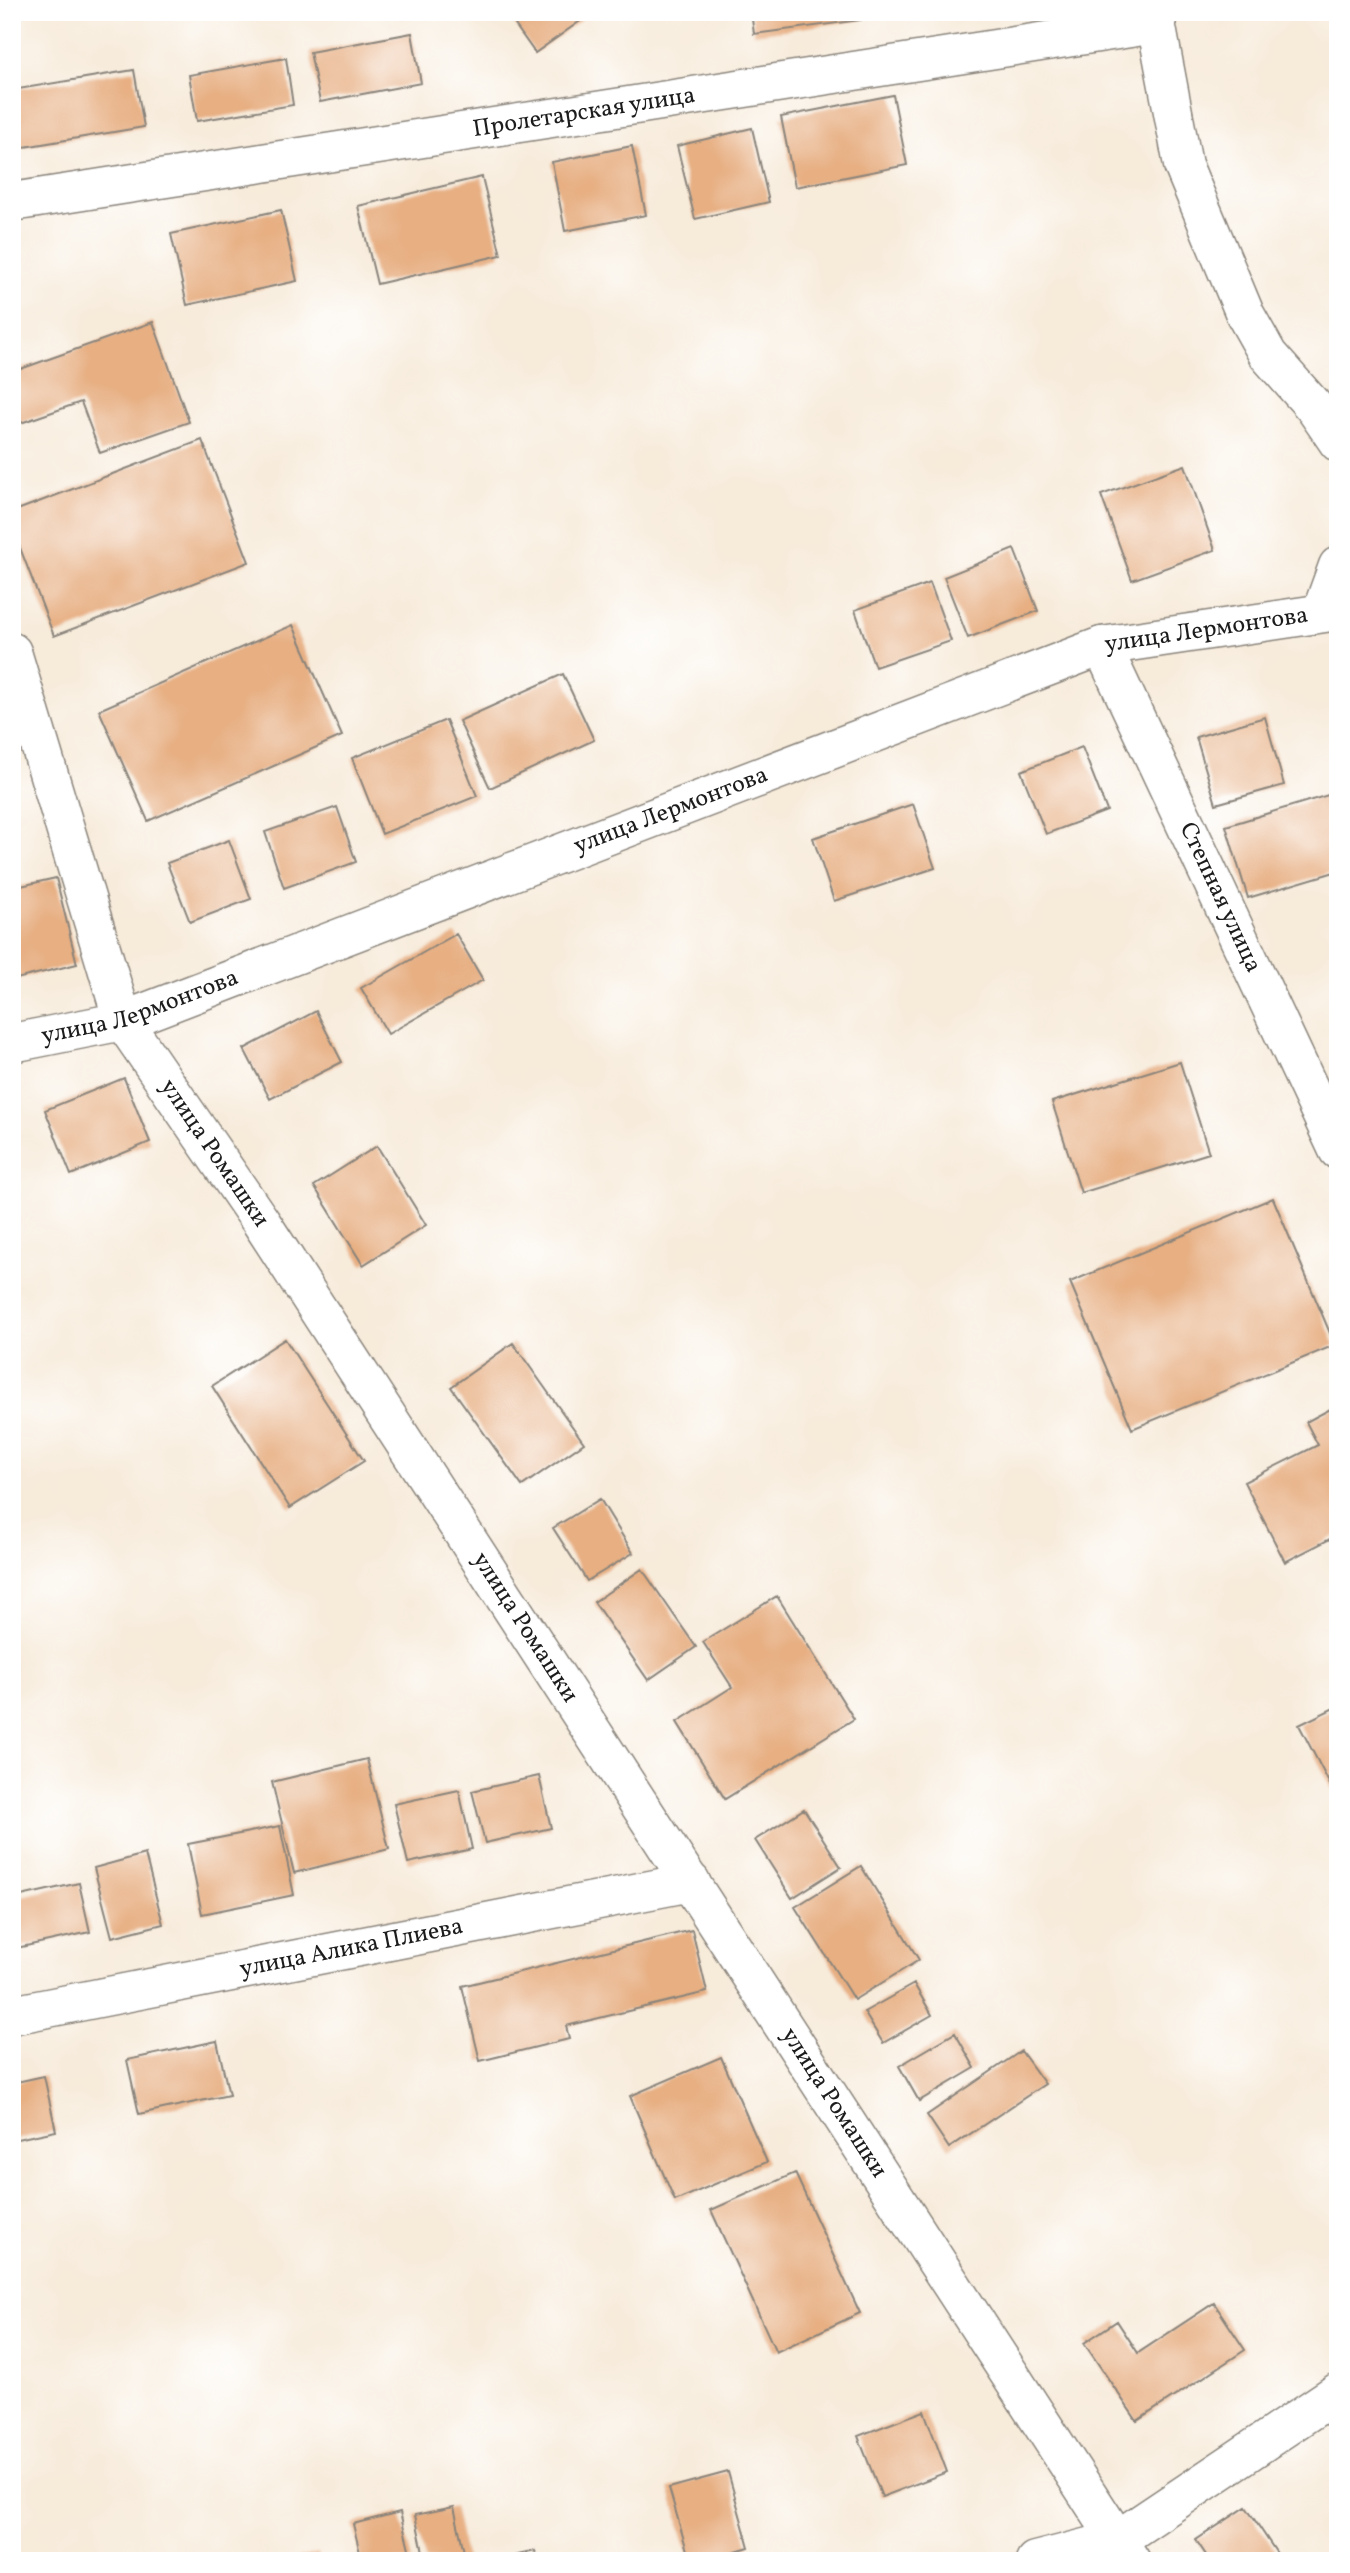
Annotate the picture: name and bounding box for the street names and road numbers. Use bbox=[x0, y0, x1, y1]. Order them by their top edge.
street label: Пролетарская улица bbox=[470, 79, 698, 147]
street label: улица Лермонтова bbox=[1102, 599, 1310, 662]
street label: улица Лермонтова bbox=[569, 758, 773, 864]
street label: Степная улица bbox=[1170, 817, 1270, 978]
street label: улица Лермонтова bbox=[38, 961, 244, 1054]
street label: улица Ромашки bbox=[151, 1072, 277, 1235]
street label: улица Ромашки bbox=[463, 1546, 586, 1710]
street label: улица Алика Плиева bbox=[237, 1910, 466, 1987]
street label: улица Ромашки bbox=[772, 2021, 895, 2185]

